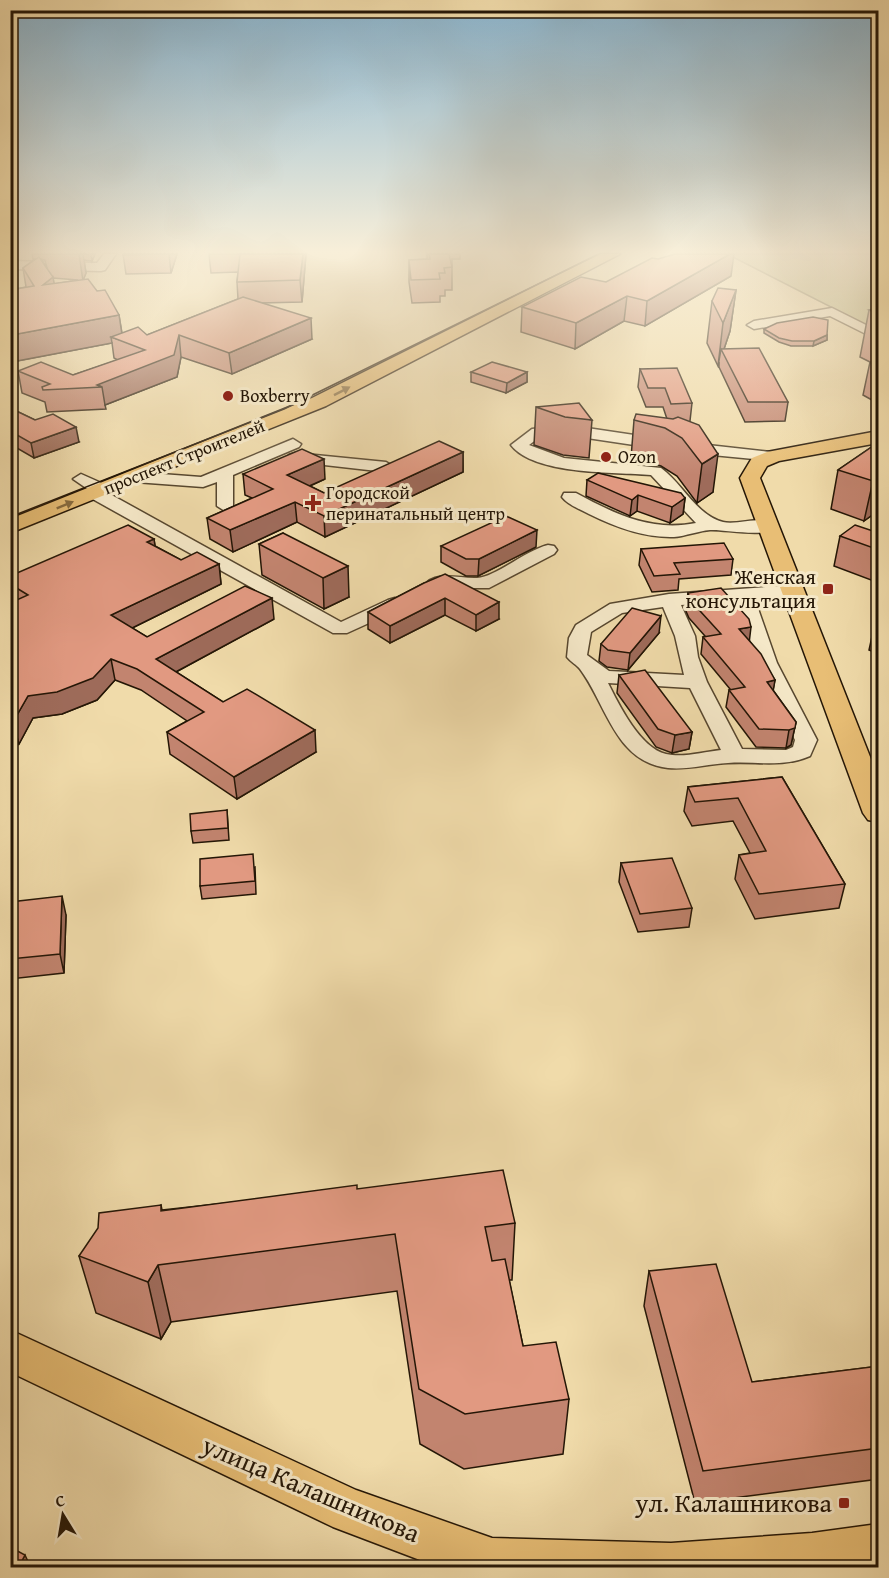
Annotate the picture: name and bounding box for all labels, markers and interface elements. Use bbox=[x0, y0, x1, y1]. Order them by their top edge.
place label: Boxberry bbox=[240, 382, 310, 409]
one-way arrow bbox=[334, 386, 351, 396]
marker: Boxberry bbox=[221, 389, 235, 403]
street label: проспект Строителей bbox=[99, 412, 269, 501]
place label: Ozon bbox=[618, 443, 656, 470]
marker: Ozon bbox=[599, 450, 613, 464]
place label: Городской перинатальный центр bbox=[326, 479, 505, 527]
marker: Городской перинатальный центр bbox=[304, 494, 322, 512]
one-way arrow bbox=[56, 500, 74, 510]
place label: Женская консультация bbox=[685, 561, 816, 616]
marker: Женская консультация bbox=[821, 582, 835, 596]
street label: улица Калашникова bbox=[195, 1425, 427, 1552]
place label: ул. Калашникова bbox=[634, 1483, 833, 1522]
north arrow bbox=[33, 1485, 93, 1545]
text: С bbox=[53, 1488, 67, 1513]
marker: ул. Калашникова bbox=[837, 1496, 851, 1510]

